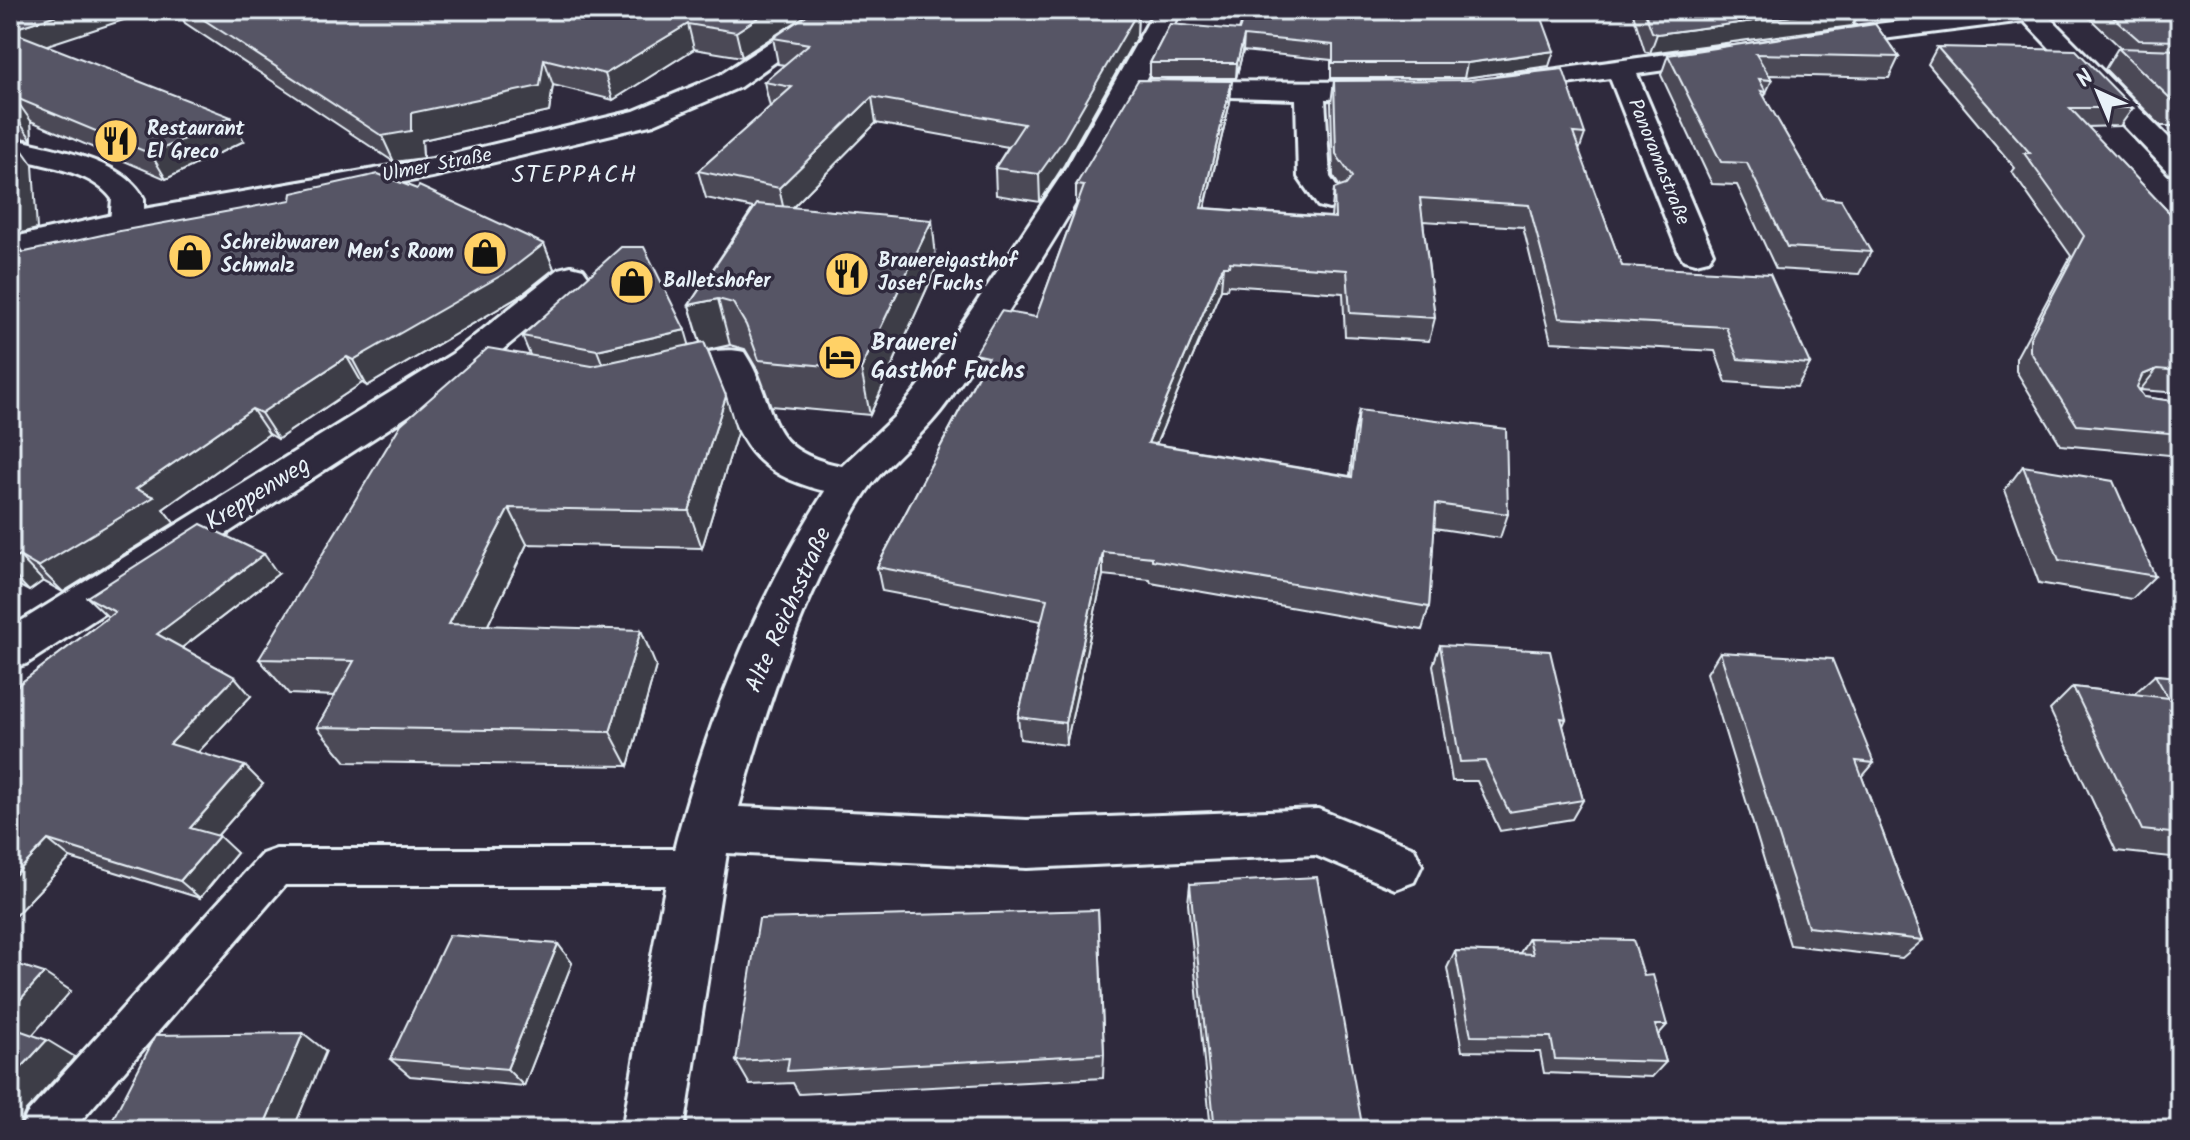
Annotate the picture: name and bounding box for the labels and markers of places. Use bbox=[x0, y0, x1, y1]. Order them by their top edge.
place label: Restaurant El Greco bbox=[147, 114, 246, 169]
restaurant icon: Restaurant El Greco bbox=[92, 117, 140, 165]
place label: Schreibwaren Schmalz bbox=[221, 228, 339, 283]
shop icon: Men‘s Room bbox=[461, 229, 509, 277]
shop icon: Schreibwaren Schmalz bbox=[166, 232, 214, 280]
place label: Men‘s Room bbox=[347, 237, 454, 269]
place label: Brauereigasthof Josef Fuchs bbox=[878, 246, 1019, 301]
restaurant icon: Brauereigasthof Josef Fuchs bbox=[823, 250, 871, 298]
shop icon: Balletshofer bbox=[608, 258, 656, 306]
place label: Balletshofer bbox=[663, 266, 771, 298]
place label: Brauerei Gasthof Fuchs bbox=[871, 324, 1025, 391]
hotel icon: Brauerei Gasthof Fuchs bbox=[816, 333, 864, 381]

